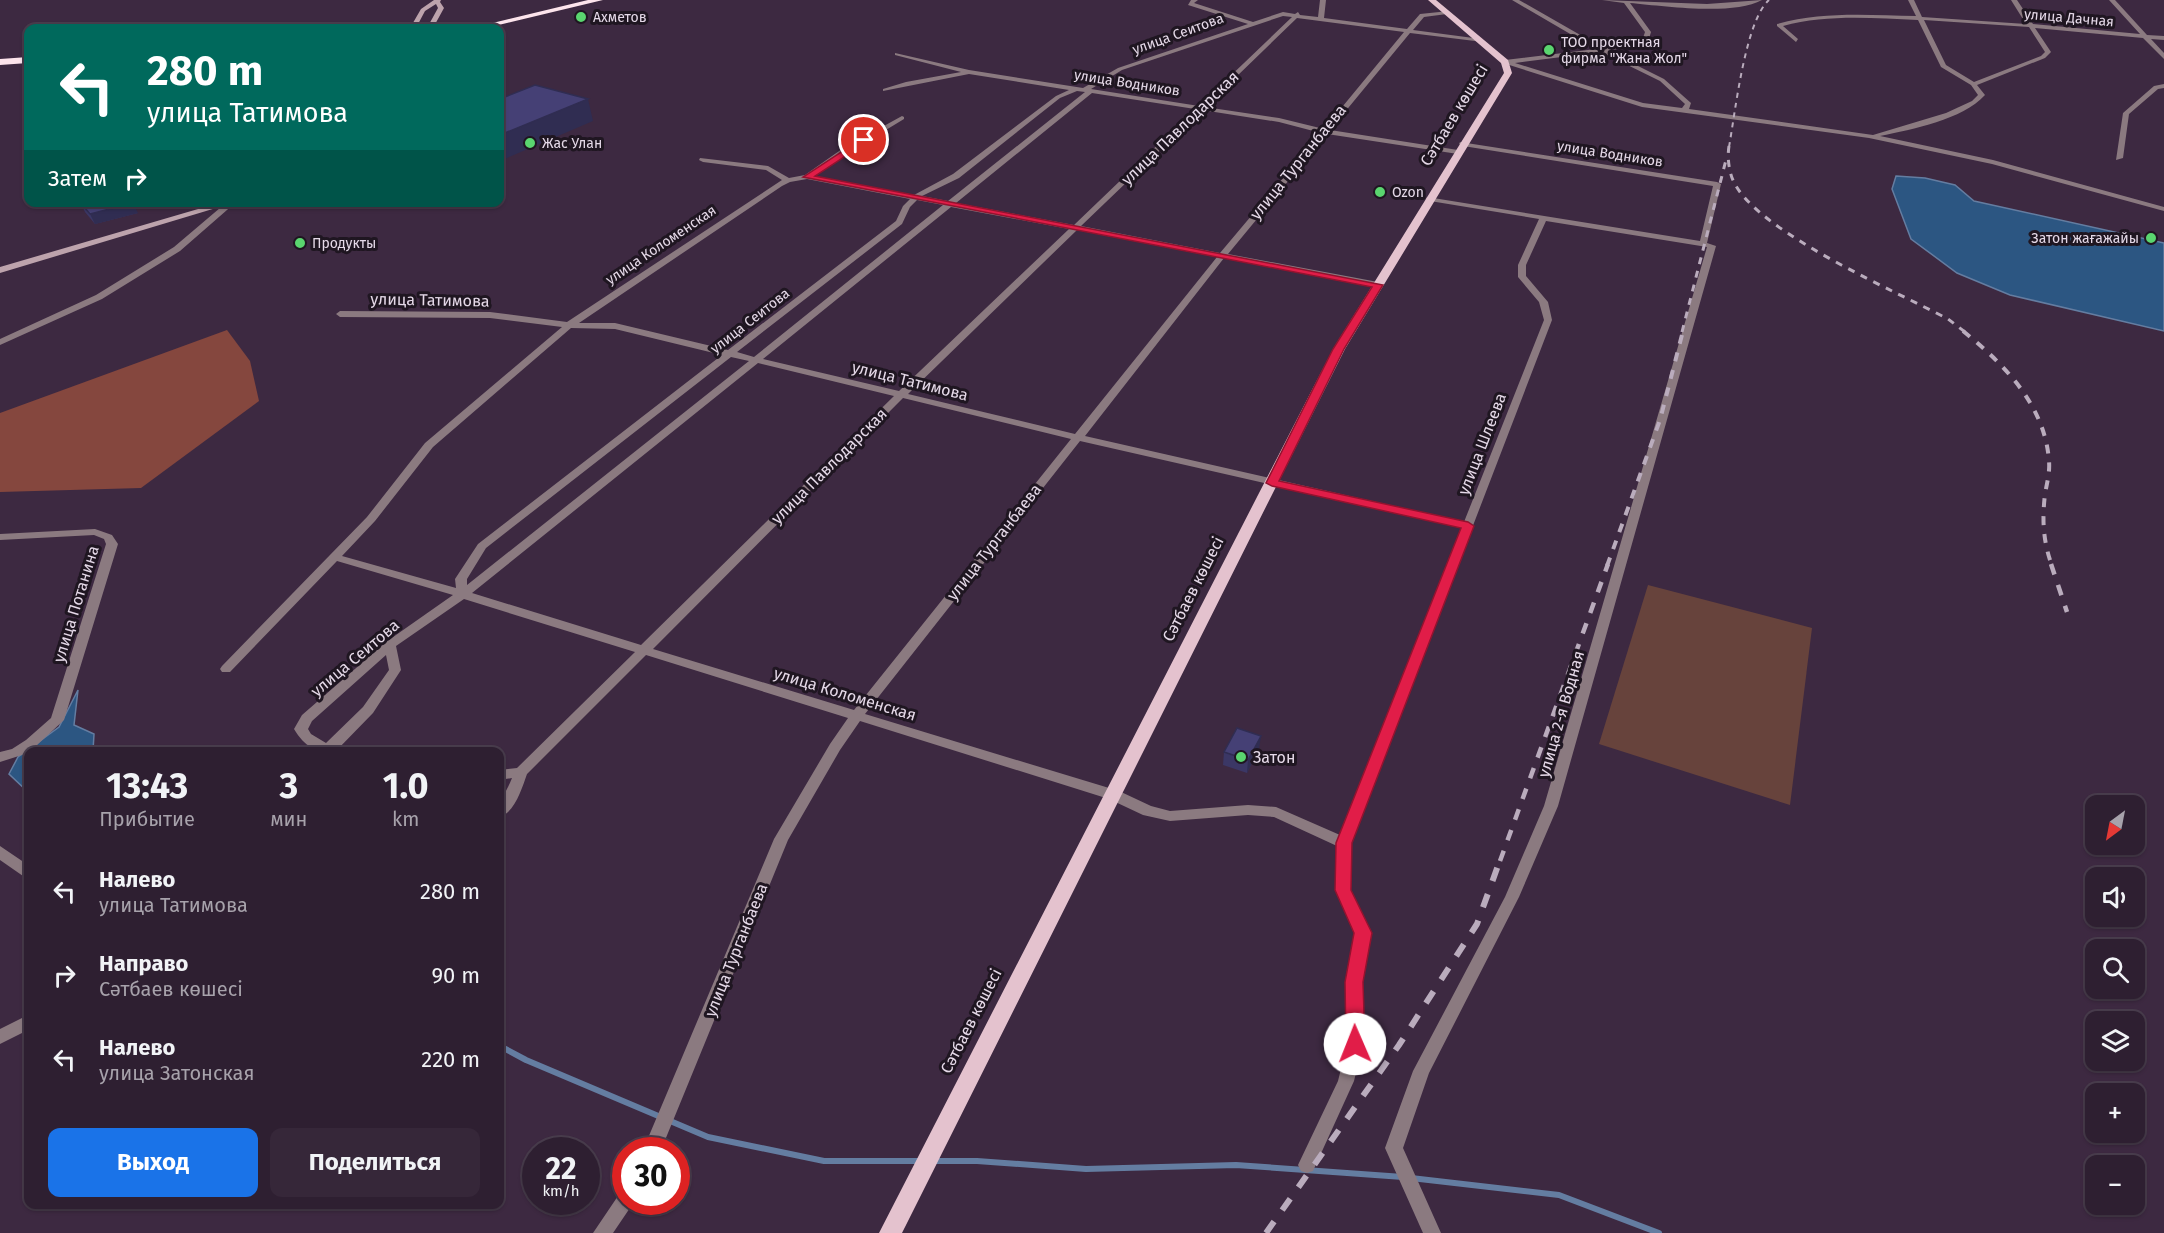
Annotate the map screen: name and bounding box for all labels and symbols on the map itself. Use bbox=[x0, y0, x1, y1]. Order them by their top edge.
street label: улица Дачная bbox=[2023, 6, 2115, 30]
place label: Ахметов bbox=[593, 9, 647, 26]
marker: Ахметов bbox=[574, 10, 588, 24]
street label: улица Сеитова bbox=[1130, 10, 1226, 58]
place label: ТОО проектная фирма "Жана Жол" bbox=[1561, 34, 1687, 67]
marker: ТОО проектная фирма "Жана Жол" bbox=[1542, 43, 1556, 57]
street label: Сәтбаев көшесі bbox=[1416, 61, 1492, 169]
street label: улица Водников bbox=[1073, 66, 1181, 100]
street label: улица Павлодарская bbox=[1117, 67, 1243, 189]
street label: улица Турганбаева bbox=[1246, 101, 1350, 223]
pin bbox=[838, 114, 889, 165]
place label: Жас Улан bbox=[542, 135, 602, 152]
marker: Жас Улан bbox=[523, 136, 537, 150]
street label: улица Водников bbox=[1556, 137, 1664, 171]
place label: Ozon bbox=[1392, 184, 1424, 201]
marker: Ozon bbox=[1373, 185, 1387, 199]
street label: улица Коломенская bbox=[603, 202, 719, 288]
place label: Затон жағажайы bbox=[2031, 230, 2139, 247]
marker: Затон жағажайы bbox=[2144, 231, 2158, 245]
place label: Продукты bbox=[312, 235, 376, 252]
marker: Продукты bbox=[293, 236, 307, 250]
street label: улица Сеитова bbox=[707, 285, 793, 357]
street label: улица Татимова bbox=[370, 289, 490, 311]
street label: улица Татимова bbox=[850, 357, 970, 405]
street label: улица Шлеева bbox=[1454, 390, 1510, 498]
street label: улица Павлодарская bbox=[767, 404, 891, 528]
street label: улица Турганбаева bbox=[943, 480, 1045, 604]
street label: Сәтбаев көшесі bbox=[1158, 533, 1228, 645]
street label: улица Потанина bbox=[49, 543, 103, 665]
street label: улица Сеитова bbox=[307, 616, 403, 700]
street label: улица 2-я Водная bbox=[1534, 648, 1588, 780]
street label: улица Коломенская bbox=[771, 663, 919, 725]
place label: Затон bbox=[1253, 748, 1295, 767]
marker: Затон bbox=[1234, 750, 1248, 764]
north arrow bbox=[2085, 795, 2145, 855]
street label: улица Турганбаева bbox=[701, 880, 771, 1020]
street label: Сәтбаев көшесі bbox=[936, 965, 1006, 1077]
position arrow bbox=[1323, 1012, 1387, 1076]
speed limit sign: 30 bbox=[612, 1137, 690, 1215]

